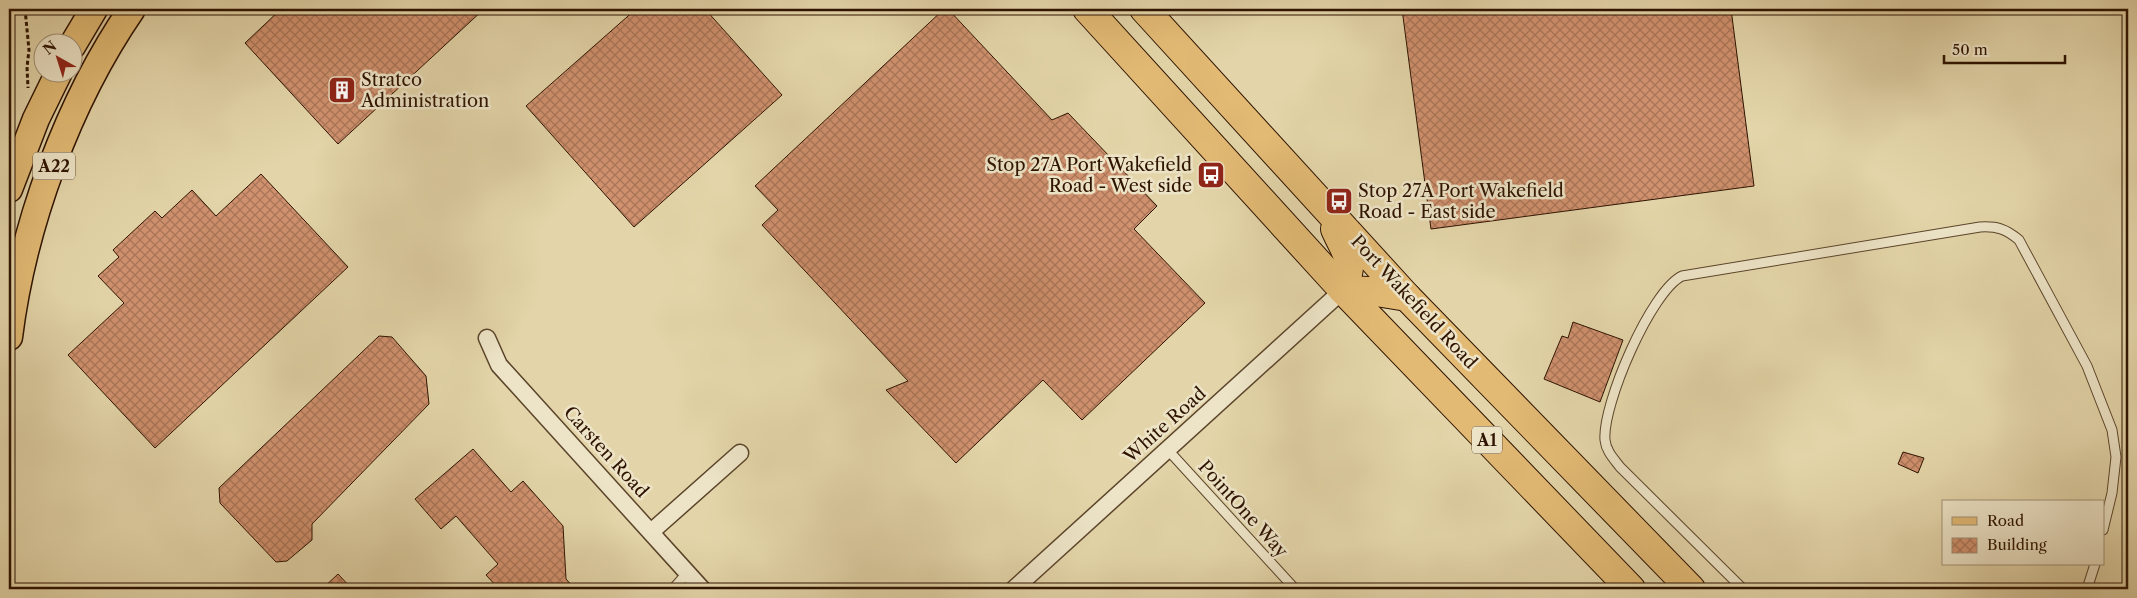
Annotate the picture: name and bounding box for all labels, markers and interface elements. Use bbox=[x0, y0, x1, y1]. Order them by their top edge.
north arrow bbox=[32, 32, 82, 82]
scale bar bbox=[1944, 32, 2066, 64]
text: N bbox=[39, 37, 60, 59]
text: 50 m bbox=[1952, 40, 1988, 59]
place label: Stratco Administration bbox=[360, 69, 489, 112]
building icon: Stratco Administration bbox=[327, 75, 357, 105]
road number: A22 bbox=[33, 153, 75, 180]
place label: Stop 27A Port Wakefield Road - West side bbox=[986, 154, 1192, 197]
bus stop icon: Stop 27A Port Wakefield Road - West side bbox=[1196, 160, 1226, 190]
place label: Stop 27A Port Wakefield Road - East side bbox=[1358, 180, 1564, 223]
bus stop icon: Stop 27A Port Wakefield Road - East side bbox=[1324, 186, 1354, 216]
street label: Port Wakefield Road bbox=[1346, 231, 1482, 374]
street label: White Road bbox=[1119, 382, 1211, 468]
street label: Carsten Road bbox=[559, 402, 653, 502]
road number: A1 bbox=[1472, 426, 1502, 454]
street label: PointOne Way bbox=[1194, 456, 1293, 563]
legend bbox=[1942, 500, 2104, 566]
text: Road bbox=[1987, 511, 2024, 530]
text: Building bbox=[1987, 535, 2047, 554]

